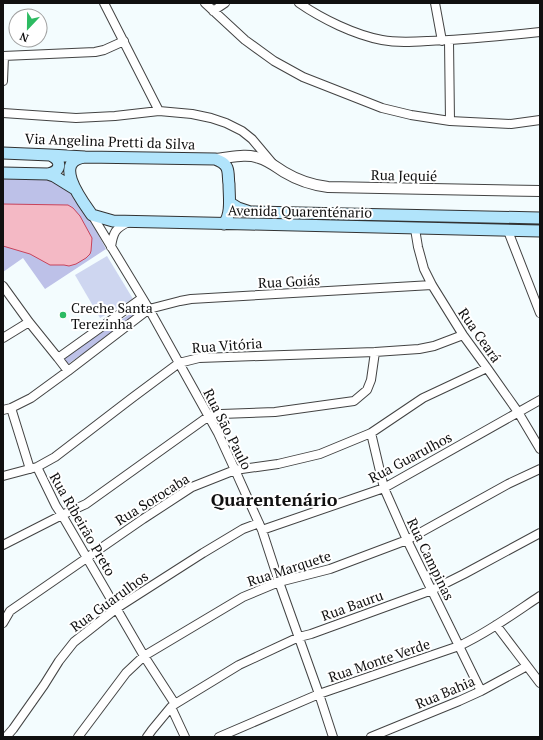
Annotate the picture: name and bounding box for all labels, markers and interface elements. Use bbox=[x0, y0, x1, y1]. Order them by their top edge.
north arrow bbox=[8, 8, 48, 48]
text: N bbox=[17, 29, 31, 45]
street label: Via Angelina Pretti da Silva bbox=[24, 129, 196, 153]
street label: Rua Jequié bbox=[371, 165, 437, 185]
street label: Avenida Quarenténario bbox=[228, 200, 373, 222]
street label: Rua Goiás bbox=[257, 270, 321, 292]
place label: Creche Santa Terezinha bbox=[71, 298, 153, 333]
street label: Rua Ceará bbox=[454, 304, 506, 366]
marker: Creche Santa Terezinha bbox=[58, 310, 68, 320]
street label: Rua Vitória bbox=[191, 333, 263, 357]
street label: Rua São Paulo bbox=[199, 385, 257, 473]
street label: Rua Guarulhos bbox=[365, 427, 455, 487]
street label: Rua Ribeirão Preto bbox=[46, 469, 121, 580]
street label: Rua Sorocaba bbox=[111, 469, 193, 529]
district label: Quarentenário bbox=[211, 487, 338, 511]
street label: Rua Campinas bbox=[403, 515, 459, 603]
street label: Rua Marquete bbox=[245, 546, 333, 590]
street label: Rua Guarulhos bbox=[66, 566, 152, 636]
street label: Rua Bauru bbox=[318, 585, 386, 625]
street label: Rua Monte Verde bbox=[326, 634, 432, 686]
street label: Rua Bahia bbox=[412, 671, 478, 713]

